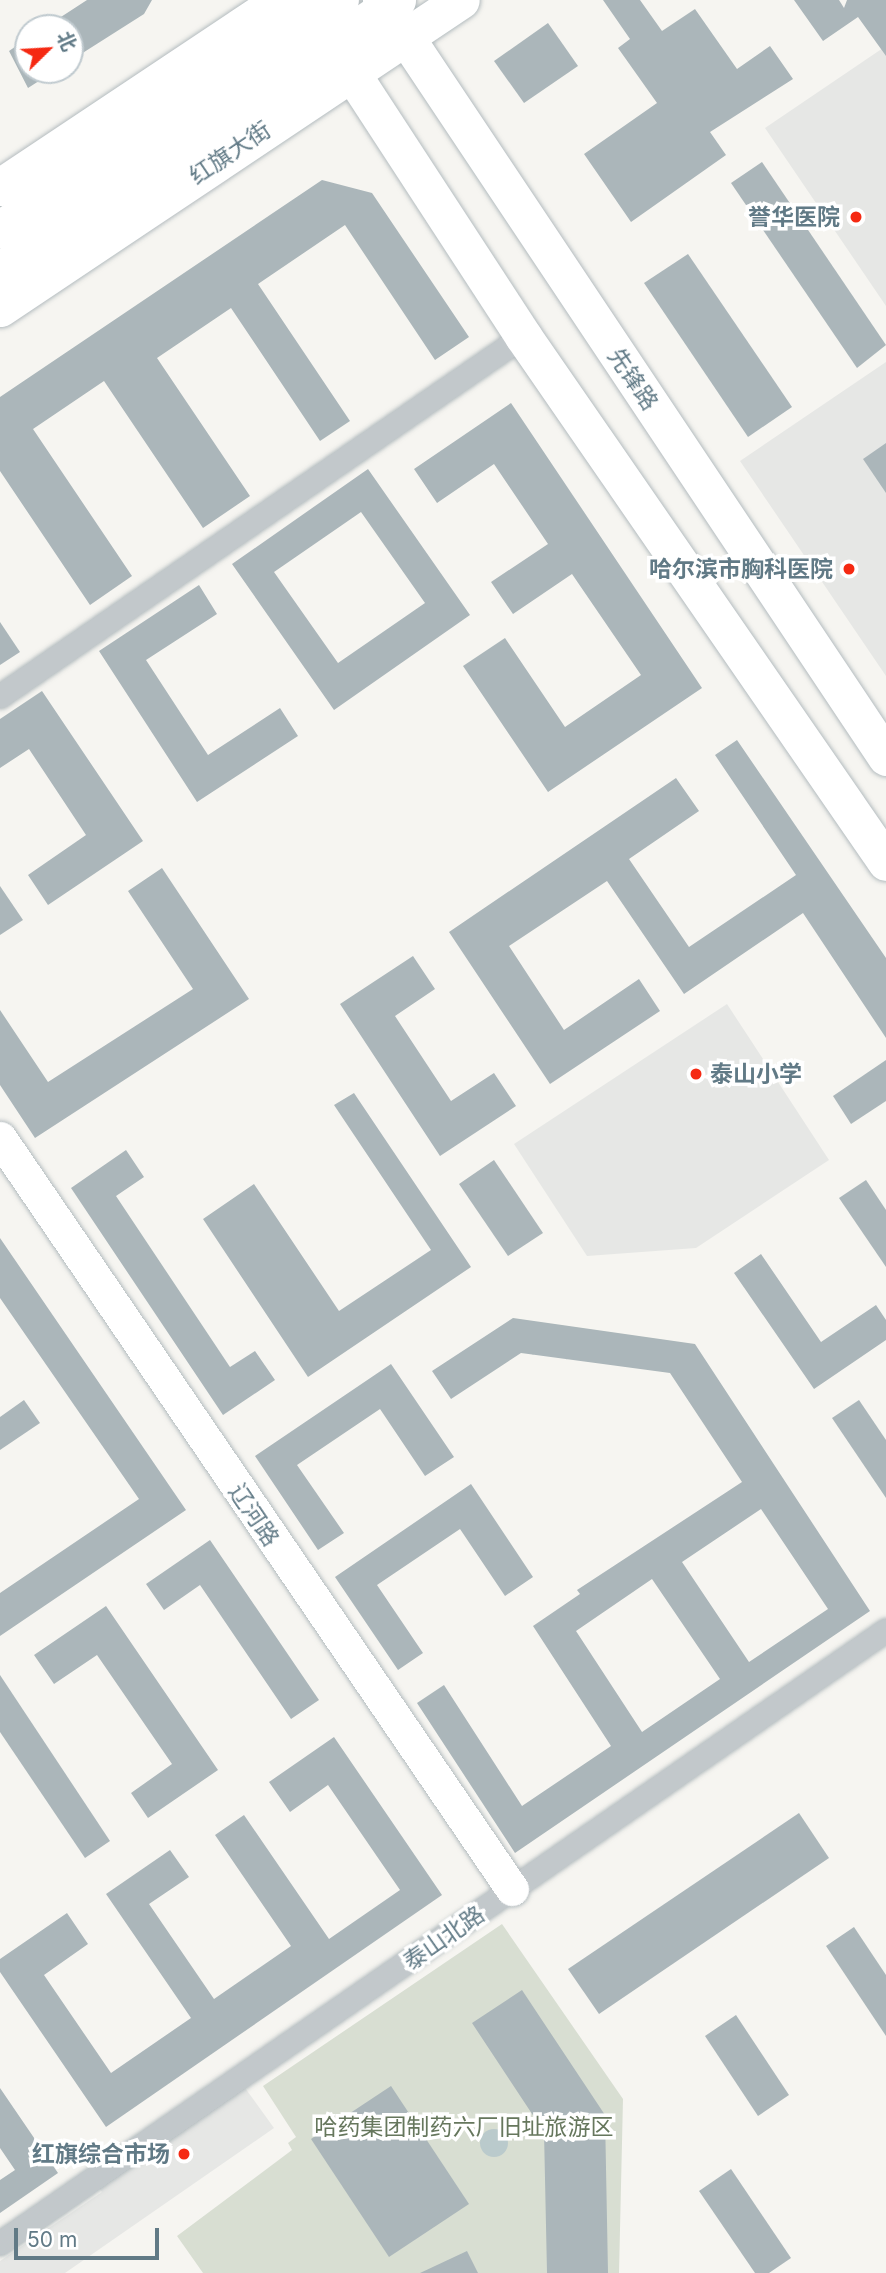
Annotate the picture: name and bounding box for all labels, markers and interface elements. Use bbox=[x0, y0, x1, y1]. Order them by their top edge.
north arrow bbox=[14, 14, 84, 84]
text: 北 bbox=[52, 28, 81, 54]
street label: 红旗大街 bbox=[184, 116, 276, 190]
place label: 誉华医院 bbox=[748, 203, 840, 231]
marker: 誉华医院 bbox=[846, 207, 866, 227]
street label: 先锋路 bbox=[602, 343, 664, 415]
place label: 哈尔滨市胸科医院 bbox=[649, 555, 833, 583]
marker: 哈尔滨市胸科医院 bbox=[839, 559, 859, 579]
place label: 泰山小学 bbox=[710, 1060, 802, 1088]
marker: 泰山小学 bbox=[688, 1066, 704, 1082]
street label: 辽河路 bbox=[223, 1479, 285, 1551]
street label: 泰山北路 bbox=[398, 1900, 490, 1976]
park label: 哈药集团制药六厂旧址旅游区 bbox=[315, 2113, 613, 2141]
place label: 红旗综合市场 bbox=[32, 2140, 170, 2168]
marker: 红旗综合市场 bbox=[176, 2146, 192, 2162]
scale bar bbox=[18, 2214, 163, 2258]
text: 50 m bbox=[27, 2227, 77, 2252]

